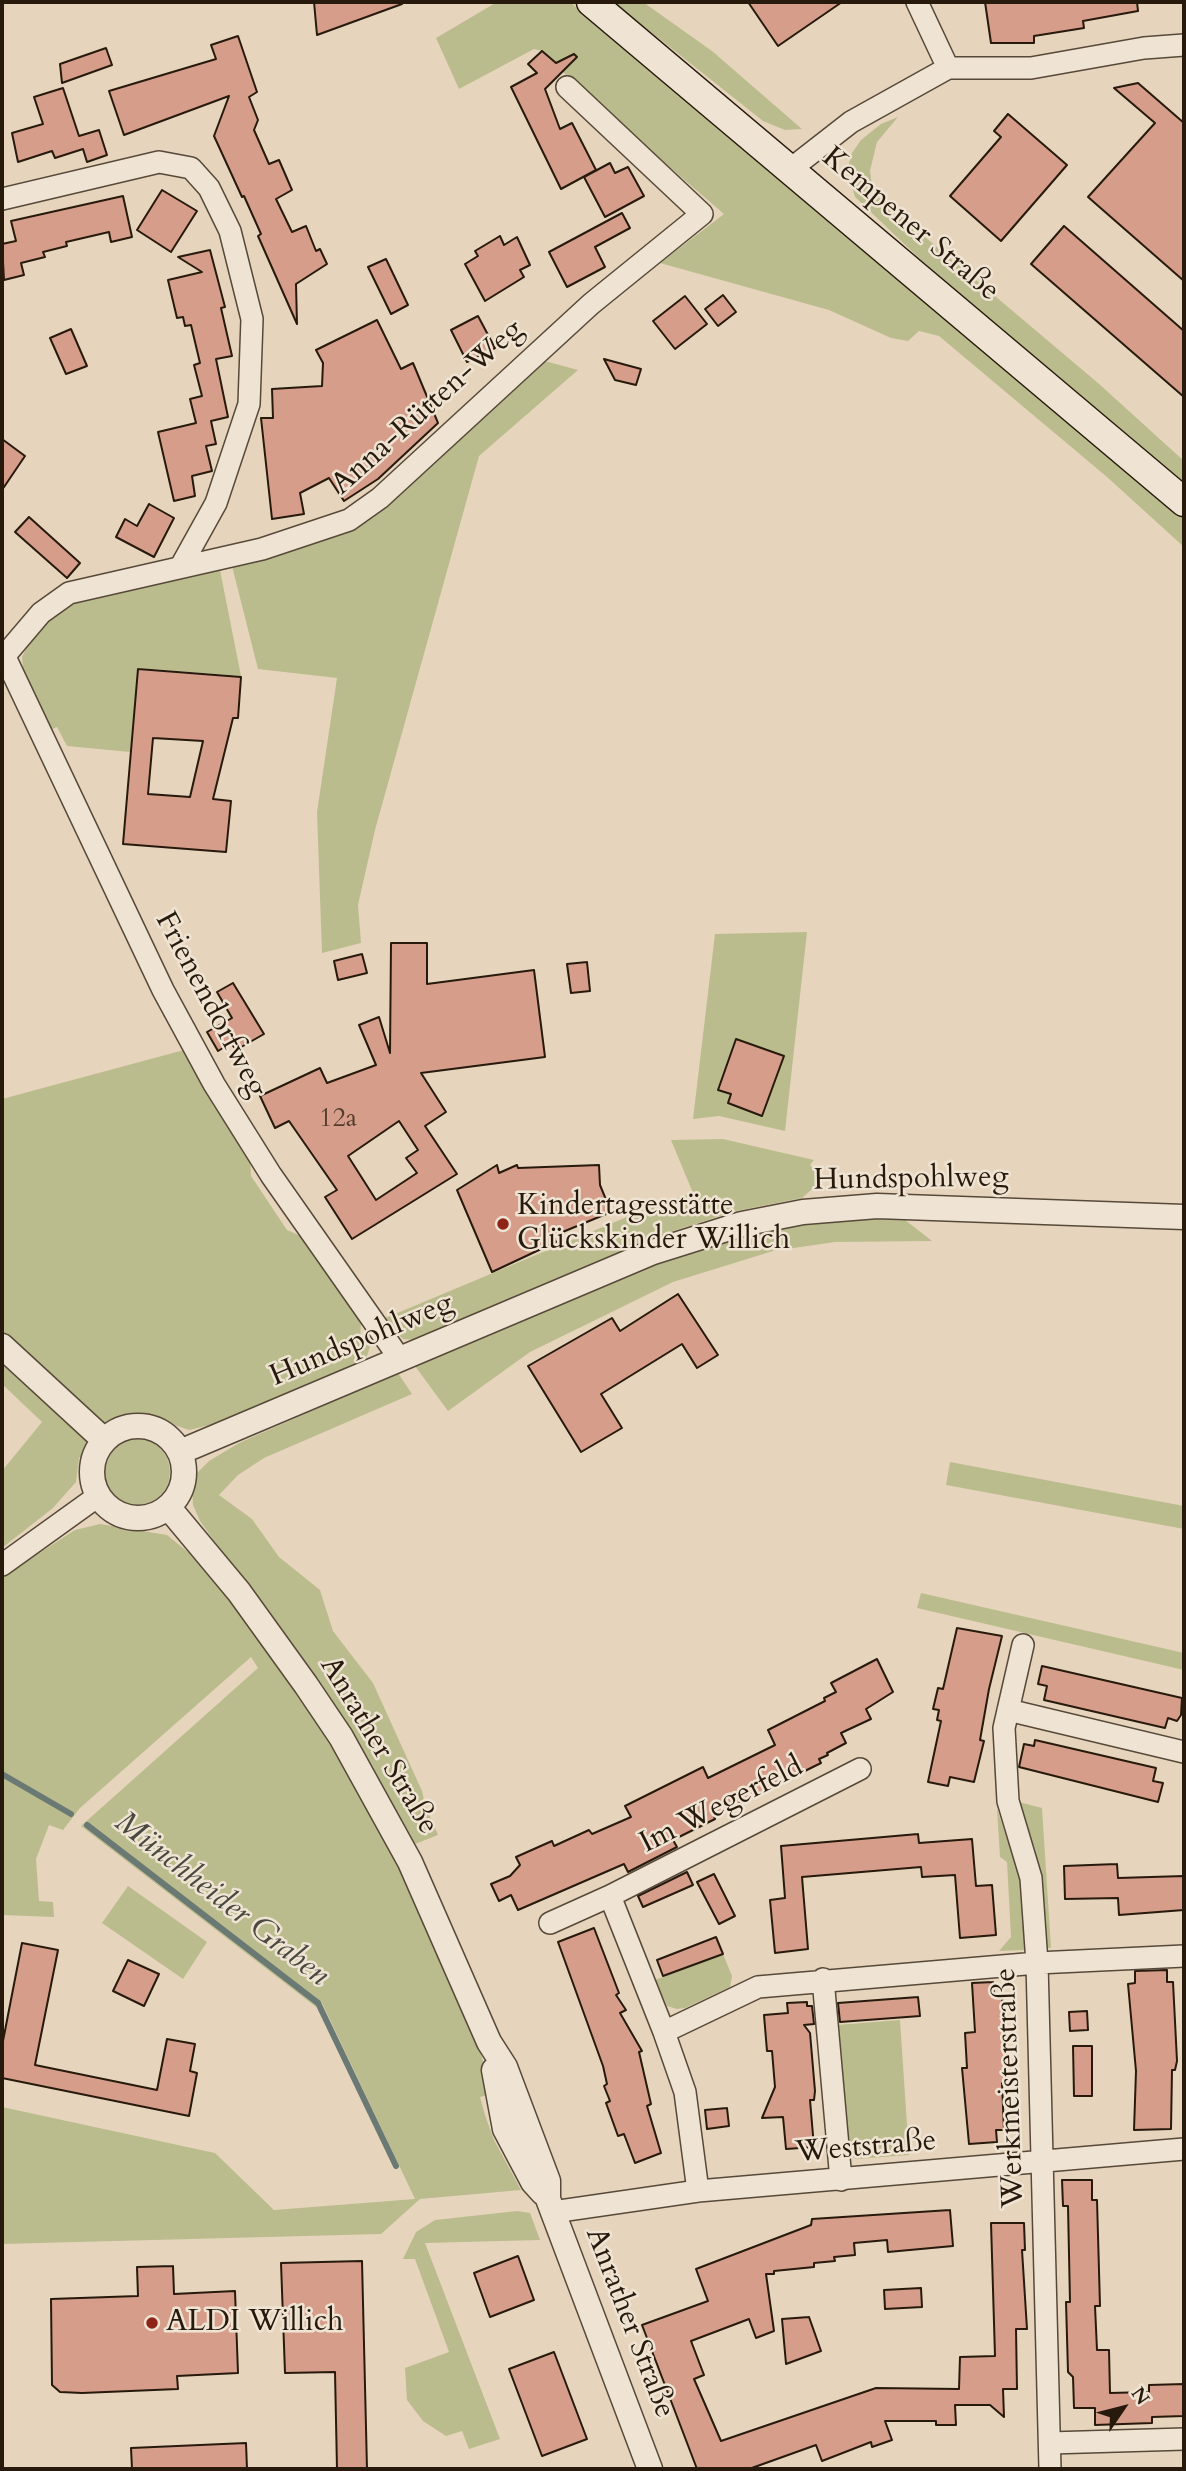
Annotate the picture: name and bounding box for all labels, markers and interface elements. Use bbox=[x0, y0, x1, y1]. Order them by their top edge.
street label: Kempener Straße bbox=[814, 140, 1006, 310]
street label: Anna-Rütten-Weg bbox=[325, 312, 531, 504]
street label: Frienendorfweg bbox=[146, 906, 274, 1104]
house number: 12a bbox=[319, 1104, 357, 1136]
street label: Hundspohlweg bbox=[813, 1160, 1009, 1200]
place label: Kindertagesstätte Glückskinder Willich bbox=[517, 1189, 790, 1260]
marker: Kindertagesstätte Glückskinder Willich bbox=[495, 1216, 511, 1232]
street label: Hundspohlweg bbox=[265, 1286, 459, 1396]
street label: Anrather Straße bbox=[311, 1651, 445, 1841]
street label: Im Wegerfeld bbox=[634, 1750, 810, 1862]
water label: Münchheider Graben bbox=[106, 1804, 336, 1996]
street label: Werkmeisterstraße bbox=[989, 1967, 1033, 2209]
street label: Weststraße bbox=[794, 2124, 938, 2172]
street label: Anrather Straße bbox=[576, 2223, 682, 2423]
place label: ALDI Willich bbox=[166, 2305, 344, 2341]
marker: ALDI Willich bbox=[144, 2315, 160, 2331]
north arrow bbox=[1088, 2373, 1158, 2443]
text: N bbox=[1125, 2382, 1156, 2410]

